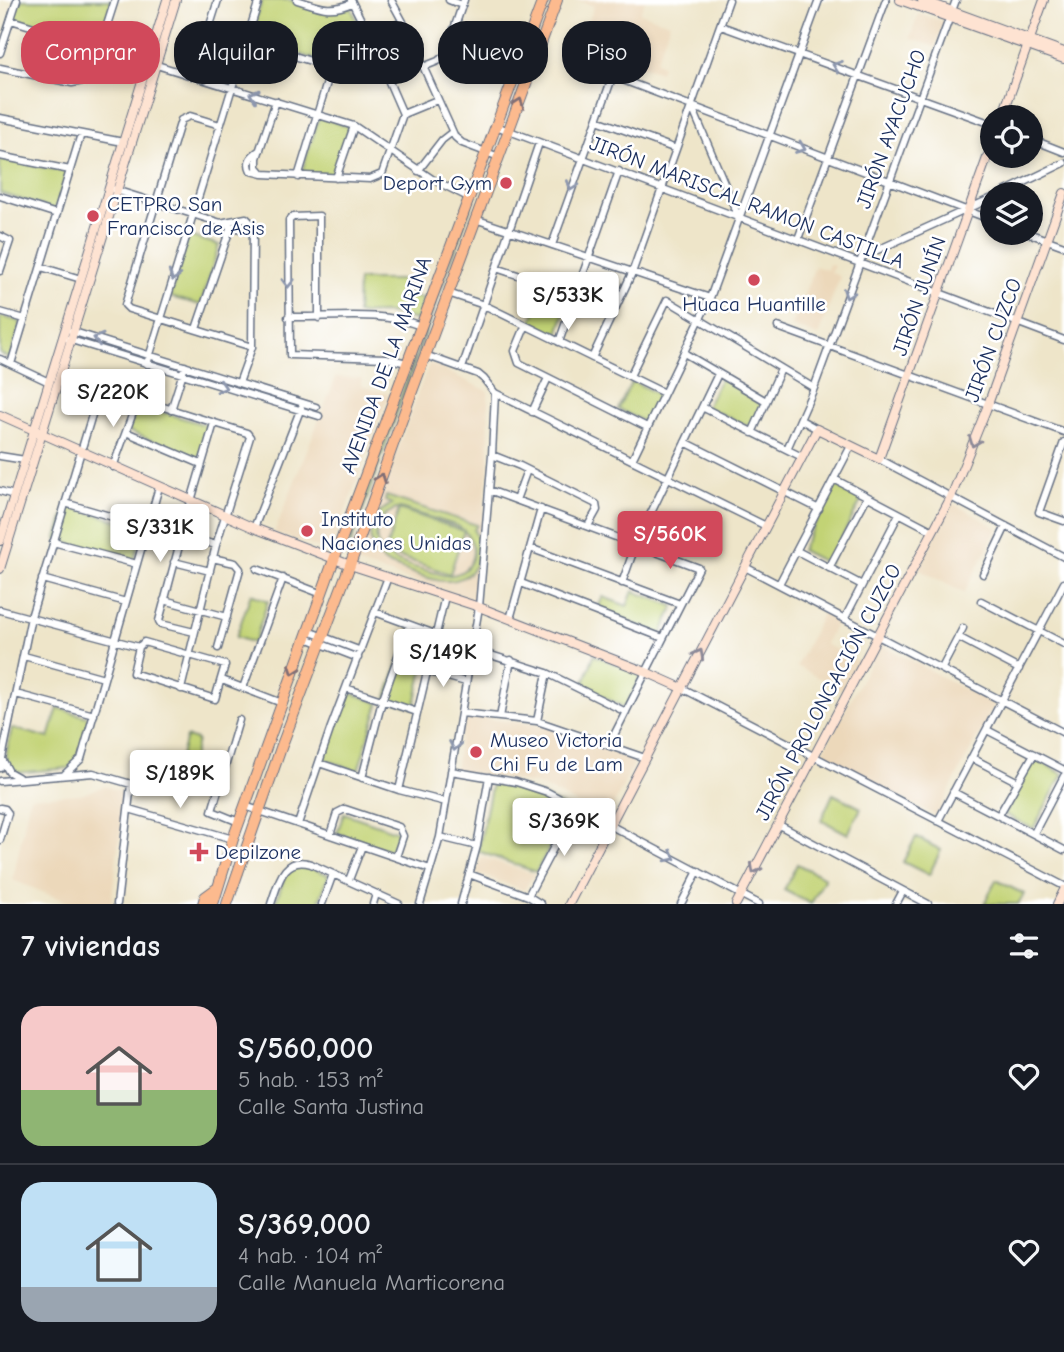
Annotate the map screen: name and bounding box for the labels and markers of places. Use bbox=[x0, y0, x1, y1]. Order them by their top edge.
place label: Deport Gym bbox=[383, 171, 492, 195]
marker: Deport Gym bbox=[498, 175, 514, 191]
place label: CETPRO San Francisco de Asis bbox=[107, 192, 264, 240]
marker: CETPRO San Francisco de Asis bbox=[85, 208, 101, 224]
pin: S/533K bbox=[511, 272, 625, 332]
marker: Huaca Huantille bbox=[746, 272, 762, 288]
place label: Huaca Huantille bbox=[682, 292, 826, 316]
pin: S/220K bbox=[56, 370, 170, 429]
pin: S/331K bbox=[103, 504, 217, 564]
place label: Instituto Naciones Unidas bbox=[321, 507, 471, 555]
pin: S/560K bbox=[613, 512, 727, 571]
marker: Instituto Naciones Unidas bbox=[299, 523, 315, 539]
pin: S/149K bbox=[386, 630, 500, 689]
place label: Museo Victoria Chi Fu de Lam bbox=[490, 728, 623, 776]
marker: Museo Victoria Chi Fu de Lam bbox=[468, 744, 484, 760]
pin: S/189K bbox=[123, 750, 237, 810]
pin: S/369K bbox=[507, 798, 621, 858]
place label: Depilzone bbox=[215, 840, 301, 864]
marker: Depilzone bbox=[189, 842, 209, 862]

